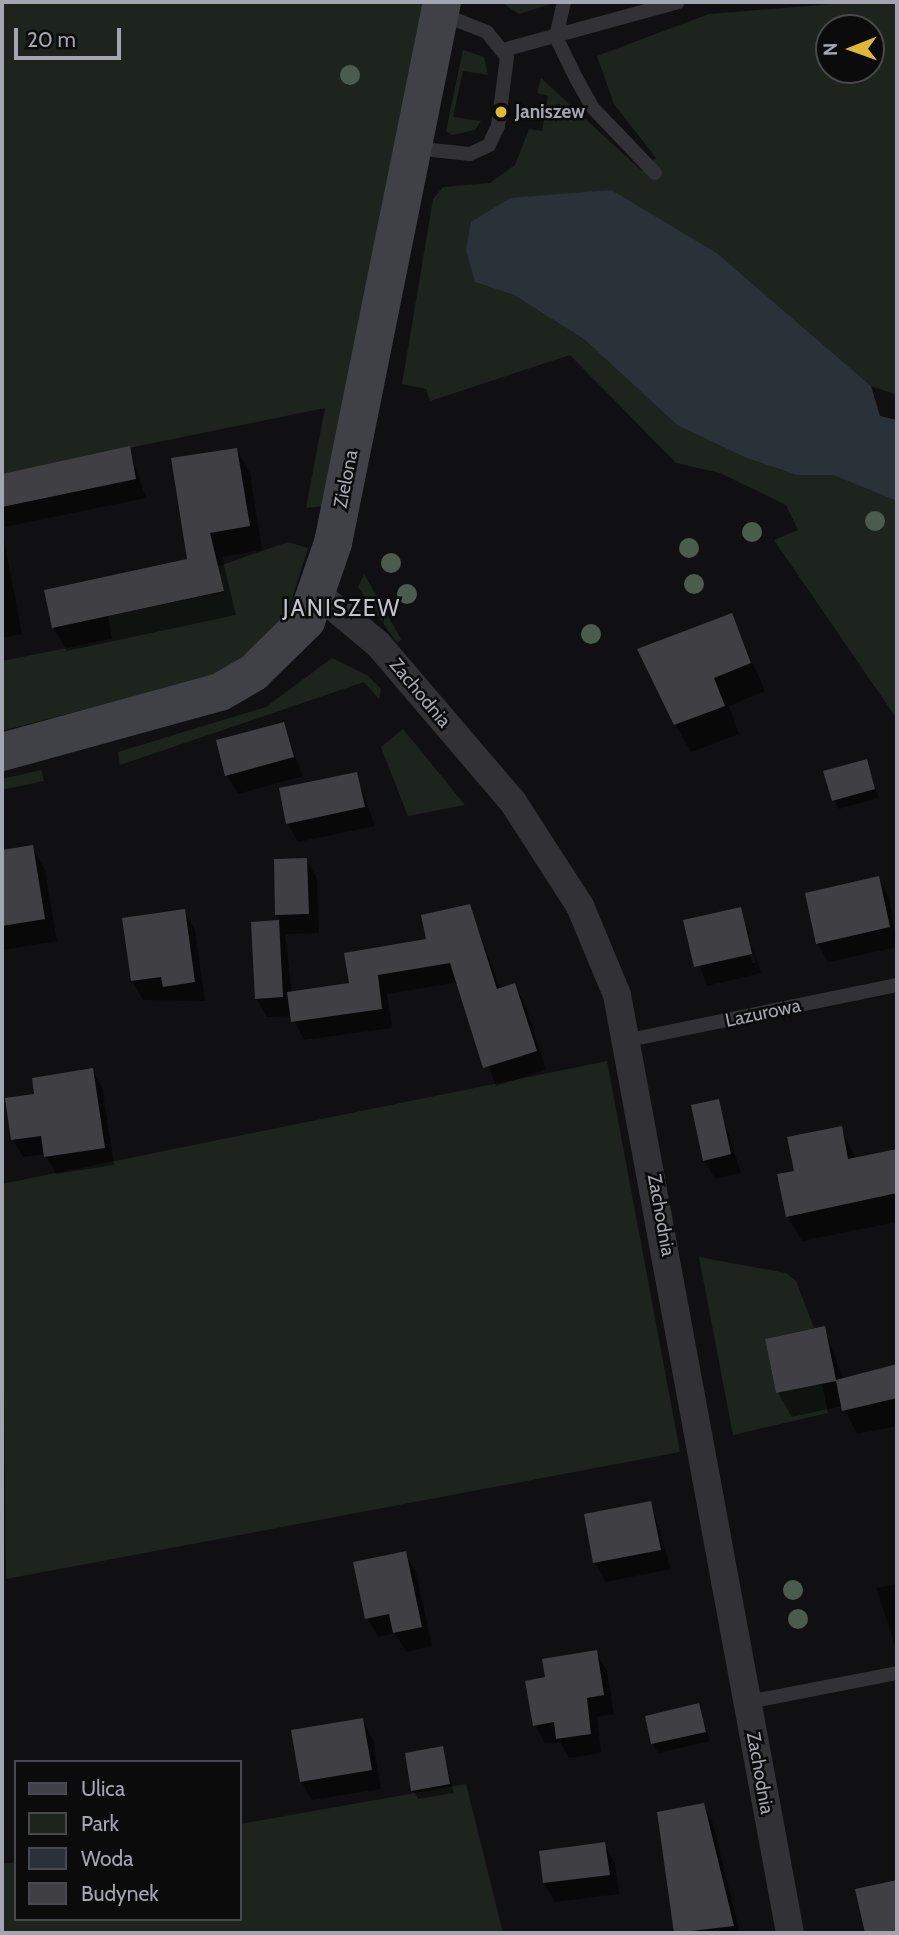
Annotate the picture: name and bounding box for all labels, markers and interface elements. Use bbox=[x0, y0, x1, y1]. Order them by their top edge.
scale bar bbox=[18, 14, 124, 58]
north arrow bbox=[815, 14, 885, 84]
text: 20 m bbox=[27, 27, 76, 52]
text: N bbox=[819, 42, 842, 56]
place label: Janiszew bbox=[515, 101, 585, 123]
marker: Janiszew bbox=[493, 104, 509, 120]
street label: Zielona bbox=[329, 448, 363, 510]
district label: JANISZEW bbox=[284, 594, 400, 622]
street label: Zachodnia bbox=[385, 654, 455, 732]
street label: Lazurowa bbox=[723, 994, 803, 1032]
street label: Zachodnia bbox=[643, 1172, 679, 1258]
street label: Zachodnia bbox=[742, 1730, 778, 1816]
legend bbox=[14, 1760, 242, 1921]
text: Ulica bbox=[81, 1776, 125, 1801]
text: Park bbox=[81, 1811, 119, 1836]
text: Woda bbox=[81, 1846, 133, 1871]
text: Budynek bbox=[81, 1881, 159, 1906]

